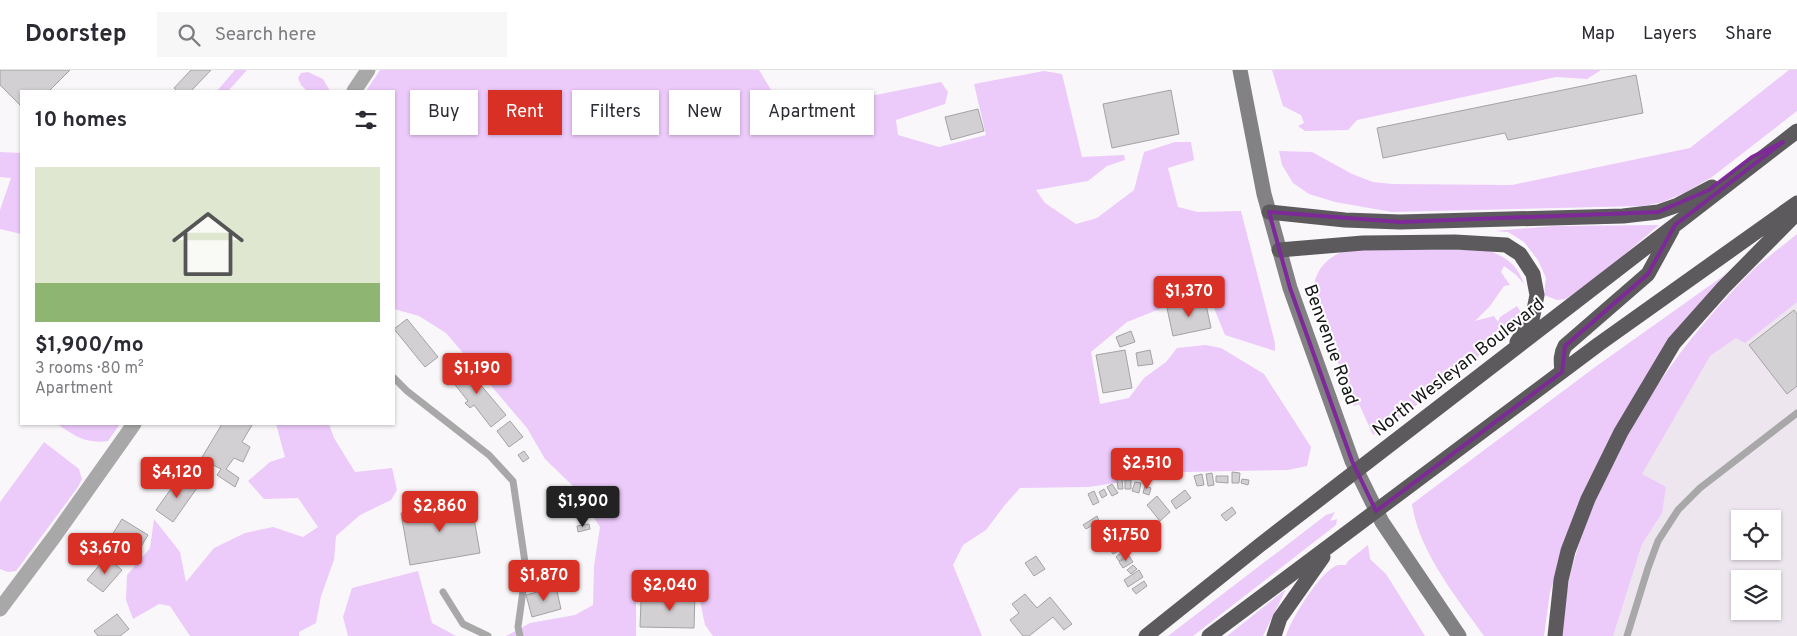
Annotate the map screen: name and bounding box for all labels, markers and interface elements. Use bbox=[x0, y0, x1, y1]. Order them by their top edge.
search box bbox=[157, 12, 507, 57]
text: Doorstep bbox=[25, 20, 127, 50]
icon: search bbox=[175, 21, 203, 49]
text: Search here bbox=[215, 23, 316, 47]
text: Map bbox=[1581, 23, 1615, 46]
text: Layers bbox=[1643, 23, 1697, 46]
text: Share bbox=[1725, 23, 1772, 46]
chip: Buy bbox=[410, 90, 478, 135]
chip: Rent bbox=[488, 90, 562, 135]
chip: Filters bbox=[572, 90, 659, 135]
chip: New bbox=[669, 90, 740, 135]
chip: Apartment bbox=[750, 90, 874, 135]
icon: filters bbox=[352, 106, 380, 134]
text: 10 homes bbox=[35, 107, 127, 134]
icon: home bbox=[163, 199, 253, 289]
pin: $1,370 bbox=[1148, 276, 1230, 318]
text: $1,370 bbox=[1165, 282, 1213, 302]
street label: Benvenue Road bbox=[1298, 282, 1362, 408]
street label: North Wesleyan Boulevard bbox=[1368, 294, 1550, 442]
text: $1,900/mo bbox=[35, 332, 144, 359]
pin: $1,190 bbox=[436, 352, 518, 395]
text: 3 rooms · 80 m² bbox=[35, 359, 144, 379]
text: $1,190 bbox=[453, 359, 501, 379]
text: Apartment bbox=[35, 379, 113, 399]
pin: $2,510 bbox=[1106, 448, 1188, 490]
text: $2,510 bbox=[1122, 454, 1172, 474]
pin: $4,120 bbox=[136, 456, 218, 499]
text: $4,120 bbox=[152, 463, 202, 483]
pin: $1,900 bbox=[542, 486, 624, 528]
pin: $2,860 bbox=[399, 490, 481, 533]
text: $1,900 bbox=[557, 492, 609, 512]
text: $2,860 bbox=[413, 497, 467, 517]
map controls bbox=[1731, 510, 1781, 620]
button: locate bbox=[1731, 510, 1781, 560]
pin: $1,750 bbox=[1085, 520, 1167, 562]
text: $1,750 bbox=[1102, 526, 1150, 546]
pin: $3,670 bbox=[64, 532, 146, 575]
text: $3,670 bbox=[79, 539, 131, 559]
pin: $1,870 bbox=[503, 560, 585, 602]
text: $1,870 bbox=[519, 566, 569, 586]
pin: $2,040 bbox=[629, 570, 711, 612]
button: layers bbox=[1731, 570, 1781, 620]
text: $2,040 bbox=[643, 576, 697, 596]

